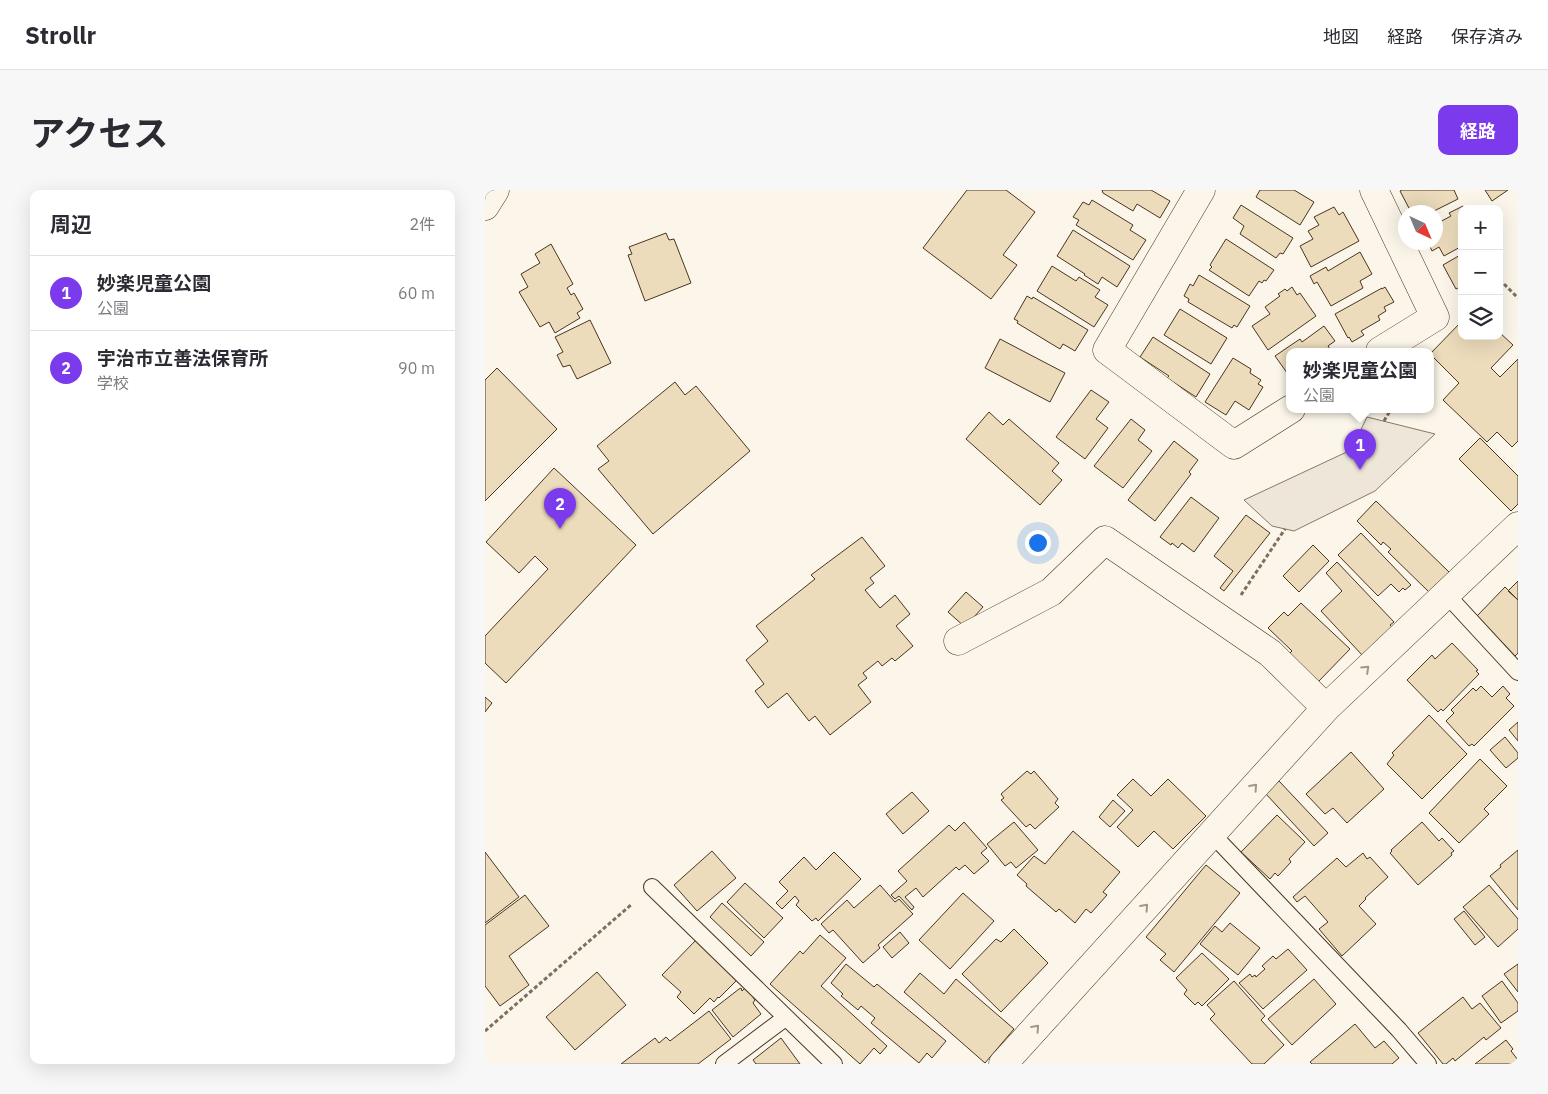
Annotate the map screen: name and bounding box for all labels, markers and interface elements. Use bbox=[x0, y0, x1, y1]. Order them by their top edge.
text: Strollr bbox=[25, 19, 96, 51]
text: 地図 bbox=[1323, 25, 1359, 48]
text: 経路 bbox=[1387, 25, 1423, 48]
text: 保存済み bbox=[1451, 25, 1523, 48]
button: 経路 bbox=[1438, 105, 1518, 155]
text: アクセス bbox=[30, 110, 168, 156]
north arrow bbox=[1398, 205, 1443, 250]
map controls bbox=[1458, 205, 1503, 340]
button: + bbox=[1458, 205, 1503, 250]
text: 周辺 bbox=[50, 210, 92, 238]
text: 2件 bbox=[409, 214, 435, 234]
button: − bbox=[1458, 250, 1503, 295]
text: 妙楽児童公園 bbox=[97, 271, 211, 295]
text: 1 bbox=[61, 283, 71, 303]
text: 60 m bbox=[398, 283, 435, 303]
button: layers bbox=[1458, 295, 1503, 340]
text: 公園 bbox=[97, 298, 129, 318]
text: 宇治市立善法保育所 bbox=[97, 346, 268, 370]
popup bbox=[1286, 348, 1434, 413]
text: 2 bbox=[61, 358, 71, 378]
text: 90 m bbox=[398, 358, 435, 378]
text: 妙楽児童公園 bbox=[1303, 358, 1417, 382]
text: 学校 bbox=[97, 373, 129, 393]
text: 公園 bbox=[1303, 385, 1335, 405]
pin: 1 bbox=[1344, 429, 1376, 470]
pin: 2 bbox=[544, 488, 576, 529]
your location bbox=[1025, 530, 1051, 556]
one-way arrow bbox=[1361, 666, 1370, 675]
one-way arrow bbox=[1248, 783, 1257, 792]
one-way arrow bbox=[1139, 904, 1148, 913]
one-way arrow bbox=[1030, 1024, 1039, 1033]

